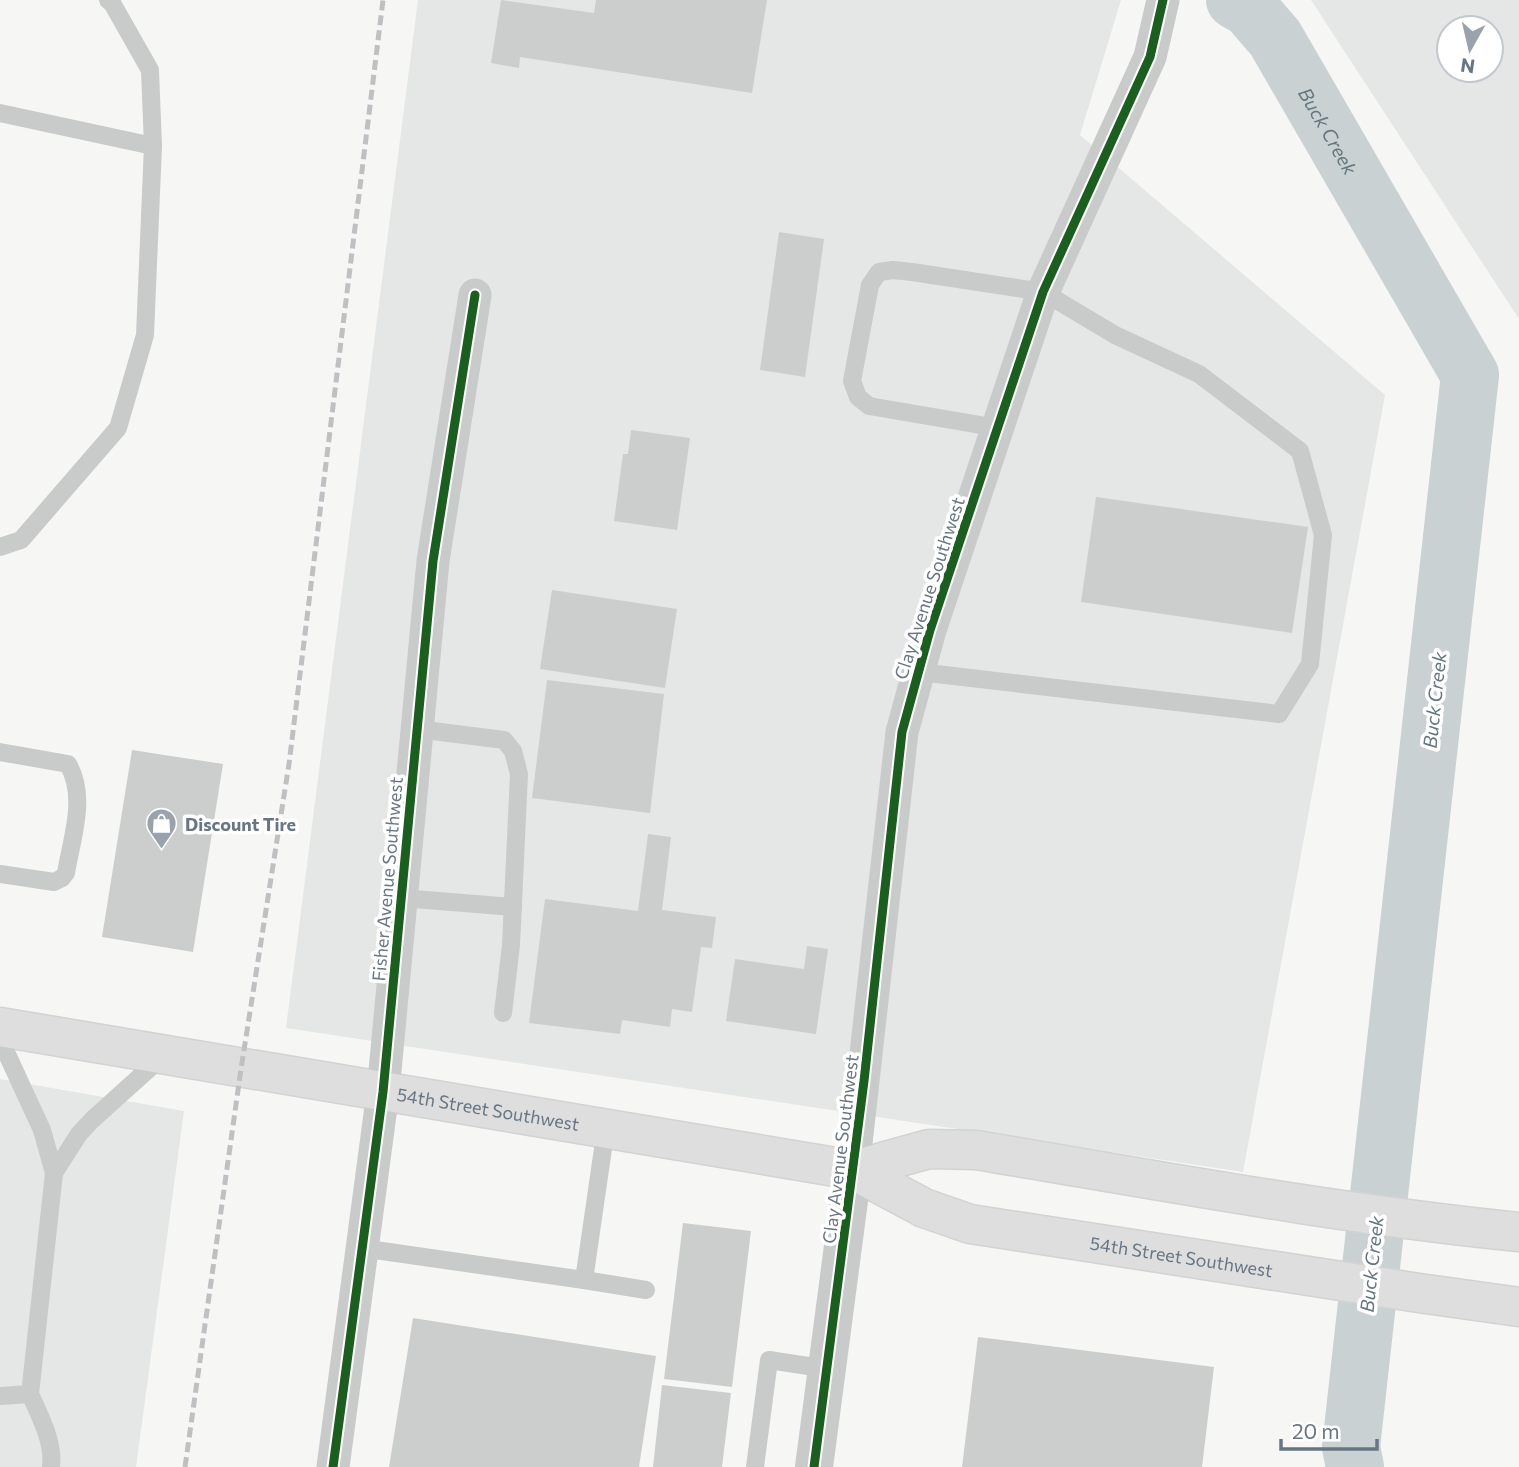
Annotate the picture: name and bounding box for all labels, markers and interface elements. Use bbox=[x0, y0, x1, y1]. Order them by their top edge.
north arrow bbox=[1435, 14, 1505, 84]
text: N bbox=[1459, 54, 1476, 79]
water label: Buck Creek bbox=[1294, 83, 1363, 179]
street label: Clay Avenue Southwest bbox=[889, 494, 969, 682]
water label: Buck Creek bbox=[1418, 650, 1451, 749]
street label: Fisher Avenue Southwest bbox=[367, 776, 407, 982]
shop icon: Discount Tire bbox=[145, 807, 179, 851]
place label: Discount Tire bbox=[185, 813, 296, 835]
street label: Clay Avenue Southwest bbox=[817, 1053, 863, 1245]
street label: 54th Street Southwest bbox=[395, 1083, 581, 1135]
water label: Buck Creek bbox=[1355, 1214, 1388, 1313]
street label: 54th Street Southwest bbox=[1088, 1232, 1274, 1281]
scale bar bbox=[1281, 1408, 1377, 1452]
text: 20 m bbox=[1292, 1418, 1340, 1443]

